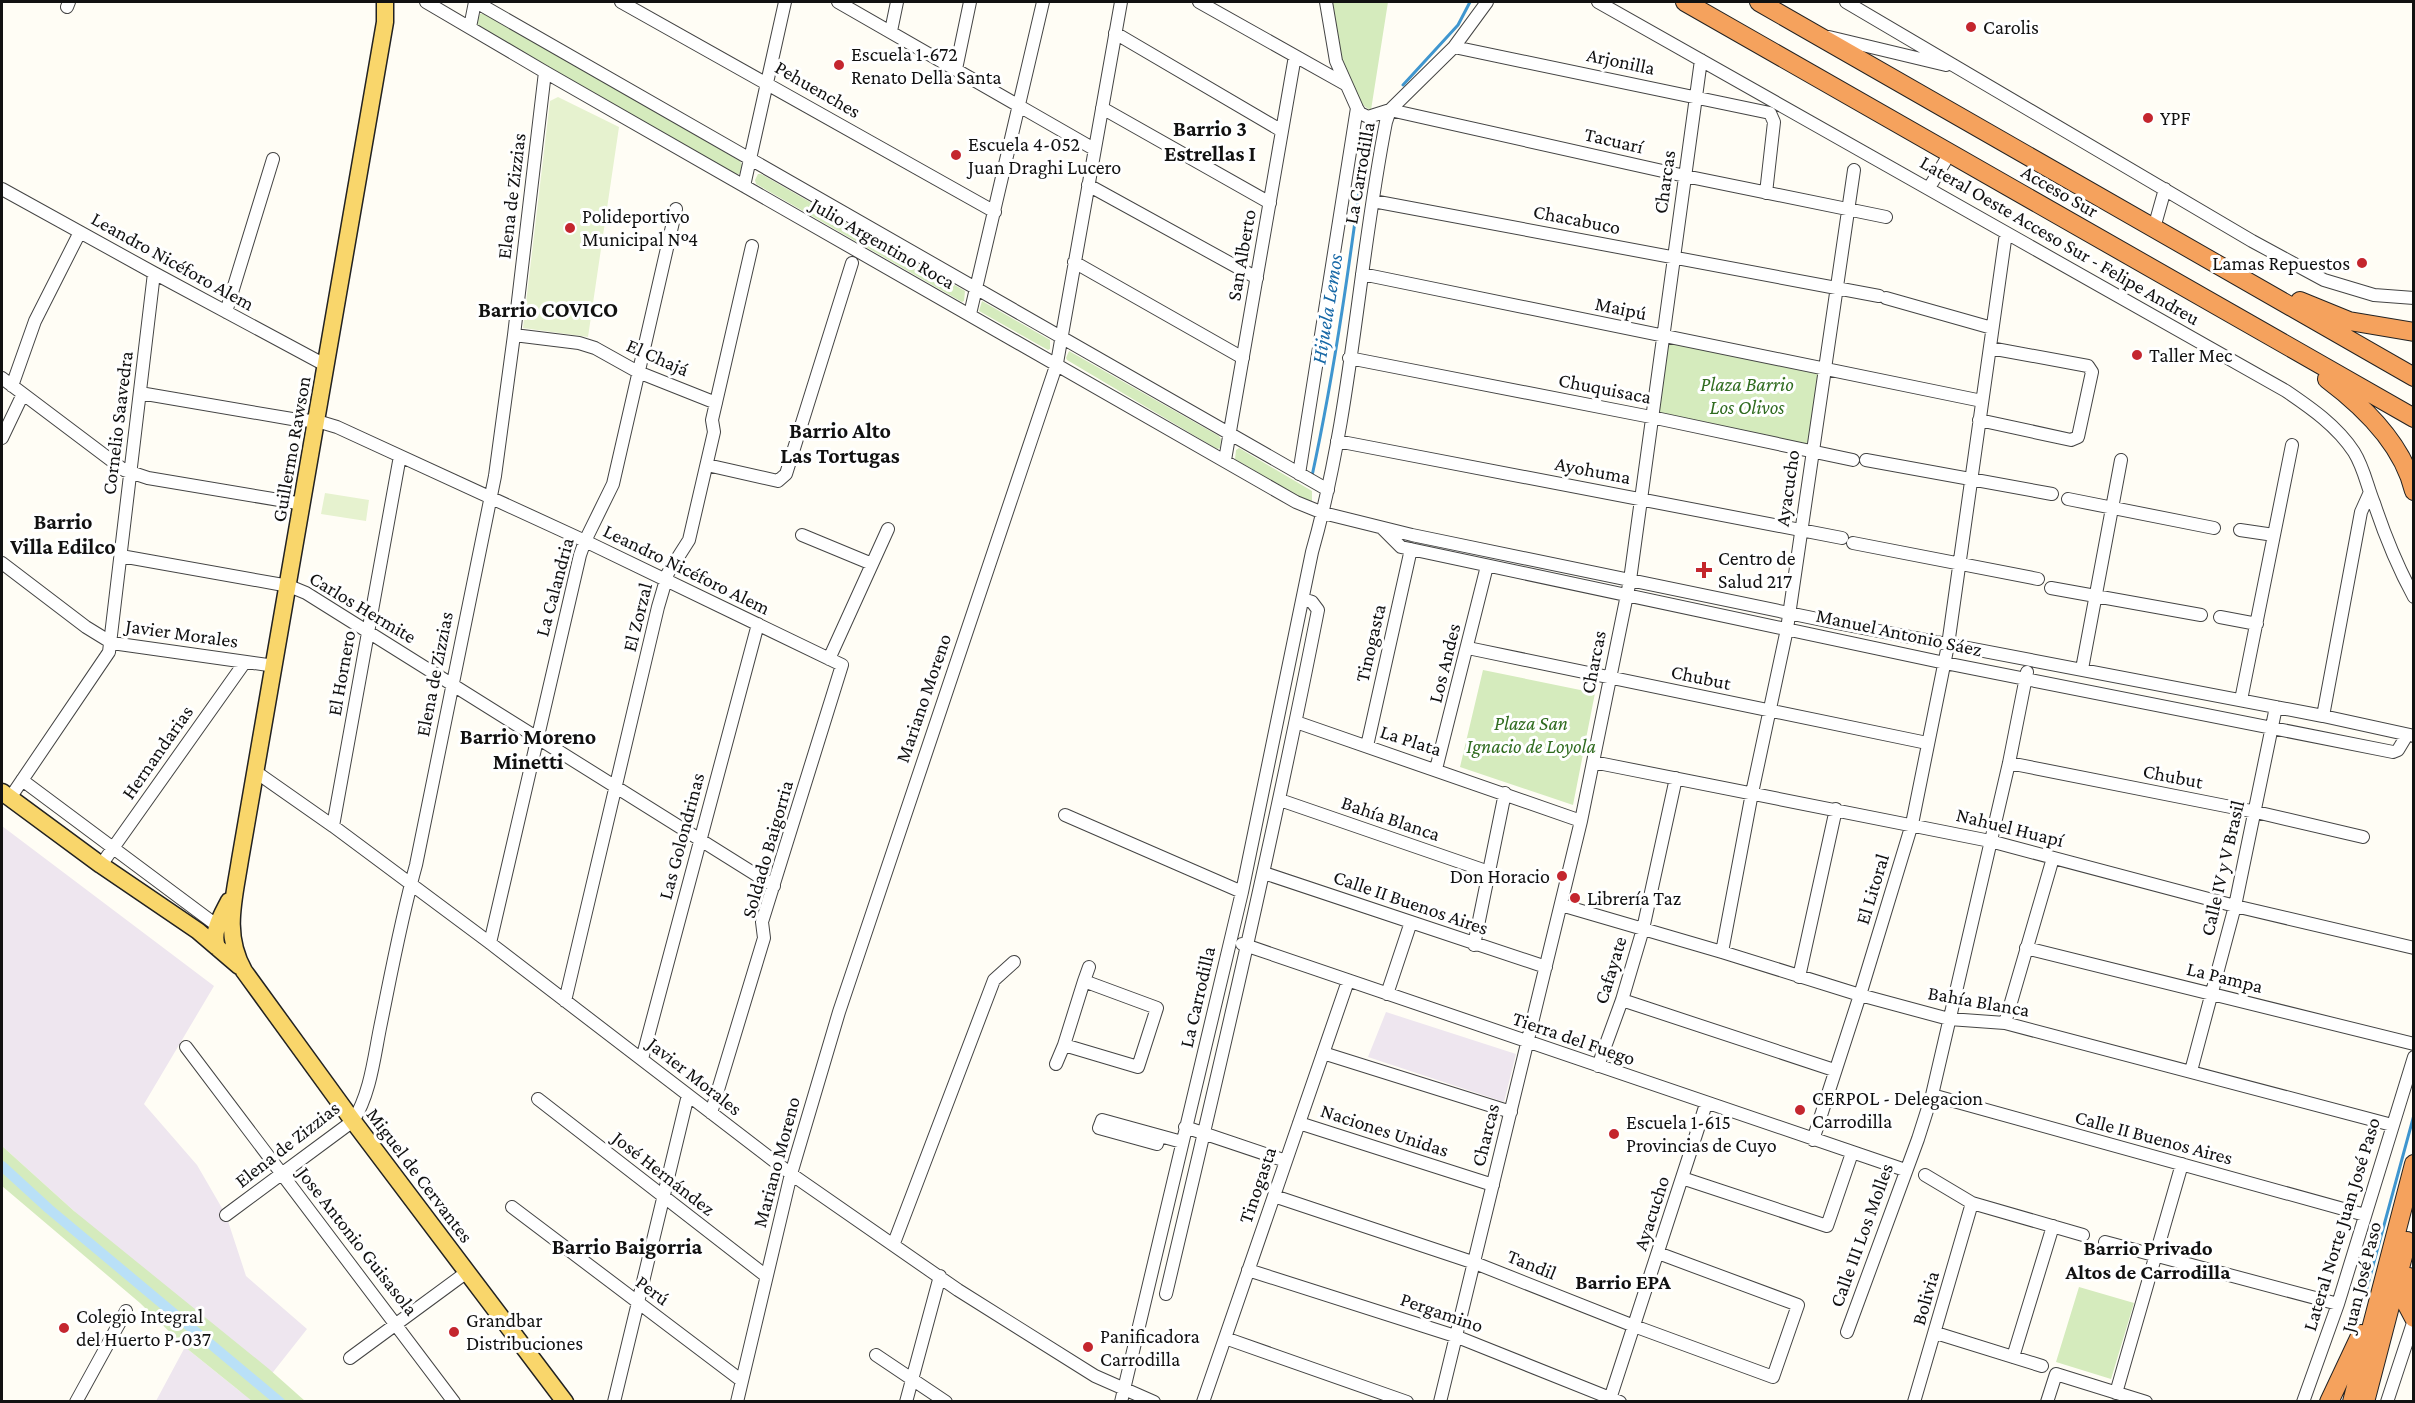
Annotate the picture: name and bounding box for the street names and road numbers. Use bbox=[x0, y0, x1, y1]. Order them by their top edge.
street label: Arjonilla bbox=[1585, 43, 1657, 80]
street label: Pehuenches bbox=[771, 56, 865, 122]
street label: La Carrodilla bbox=[1339, 120, 1379, 226]
street label: Tacuarí bbox=[1582, 123, 1646, 158]
street label: Elena de Zizzias bbox=[492, 132, 530, 260]
street label: Charcas bbox=[1649, 149, 1679, 215]
street label: Lateral Oeste Acceso Sur - Felipe Andreu bbox=[1916, 151, 2204, 330]
street label: Acceso Sur bbox=[2018, 160, 2102, 222]
street label: Julio Argentino Roca bbox=[805, 192, 959, 294]
street label: Chacabuco bbox=[1532, 200, 1623, 238]
street label: Leandro Nicéforo Alem bbox=[88, 207, 258, 315]
street label: San Alberto bbox=[1222, 208, 1260, 302]
street label: Maipú bbox=[1593, 292, 1649, 325]
street label: El Chajá bbox=[623, 334, 693, 381]
street label: Cornelio Saavedra bbox=[97, 350, 137, 496]
street label: Chuquisaca bbox=[1557, 368, 1653, 409]
street label: Guillermo Rawson bbox=[267, 374, 315, 524]
street label: Ayacucho bbox=[1771, 448, 1804, 528]
street label: Ayohuma bbox=[1553, 452, 1633, 489]
street label: Leandro Nicéforo Alem bbox=[600, 519, 774, 619]
street label: La Calandria bbox=[530, 535, 578, 639]
street label: Carlos Hermite bbox=[306, 567, 420, 648]
street label: El Zorzal bbox=[618, 580, 656, 654]
street label: Tinogasta bbox=[1350, 602, 1391, 684]
street label: Manuel Antonio Sáez bbox=[1814, 604, 1984, 660]
street label: Elena de Zizzias bbox=[411, 610, 457, 738]
street label: Javier Morales bbox=[122, 614, 240, 653]
street label: Los Andes bbox=[1424, 621, 1464, 705]
street label: Charcas bbox=[1576, 628, 1610, 695]
street label: El Hornero bbox=[323, 629, 359, 717]
street label: Mariano Moreno bbox=[891, 631, 955, 765]
street label: Chubut bbox=[1669, 660, 1733, 694]
street label: Hernandarias bbox=[117, 701, 197, 803]
street label: La Plata bbox=[1377, 720, 1445, 760]
street label: Chubut bbox=[2141, 759, 2205, 793]
street label: Las Golondrinas bbox=[654, 770, 708, 902]
street label: Soldado Baigorria bbox=[737, 778, 798, 921]
street label: Bahía Blanca bbox=[1339, 791, 1443, 845]
street label: Calle IV y V Brasil bbox=[2196, 798, 2249, 938]
street label: Nahuel Huapí bbox=[1954, 803, 2067, 852]
street label: El Litoral bbox=[1851, 851, 1893, 927]
street label: Calle II Buenos Aires bbox=[1331, 865, 1491, 939]
street label: Cafayate bbox=[1589, 933, 1632, 1007]
street label: La Carrodilla bbox=[1175, 944, 1219, 1050]
street label: La Pampa bbox=[2184, 957, 2265, 998]
street label: Bahía Blanca bbox=[1926, 981, 2032, 1021]
street label: Tierra del Fuego bbox=[1509, 1007, 1638, 1070]
street label: Javier Morales bbox=[641, 1031, 747, 1121]
street label: Mariano Moreno bbox=[748, 1094, 804, 1230]
street label: Elena de Zizzias bbox=[230, 1096, 344, 1192]
street label: Naciones Unidas bbox=[1318, 1099, 1452, 1161]
street label: Charcas bbox=[1467, 1101, 1503, 1169]
street label: Miguel de Cervantes bbox=[361, 1103, 478, 1247]
street label: Calle II Buenos Aires bbox=[2073, 1105, 2235, 1169]
street label: Lateral Norte Juan José Paso bbox=[2297, 1114, 2385, 1334]
street label: José Hernández bbox=[606, 1125, 720, 1221]
street label: Tinogasta bbox=[1234, 1144, 1281, 1226]
street label: Calle III Los Molles bbox=[1825, 1160, 1897, 1310]
street label: Jose Antonio Guisasola bbox=[291, 1161, 423, 1320]
street label: Ayacucho bbox=[1629, 1173, 1674, 1253]
street label: Juan José Paso bbox=[2336, 1219, 2386, 1335]
street label: Tandil bbox=[1504, 1244, 1560, 1284]
street label: Bolivia bbox=[1907, 1268, 1943, 1328]
street label: Perú bbox=[632, 1270, 674, 1310]
street label: Pergamino bbox=[1397, 1288, 1486, 1337]

